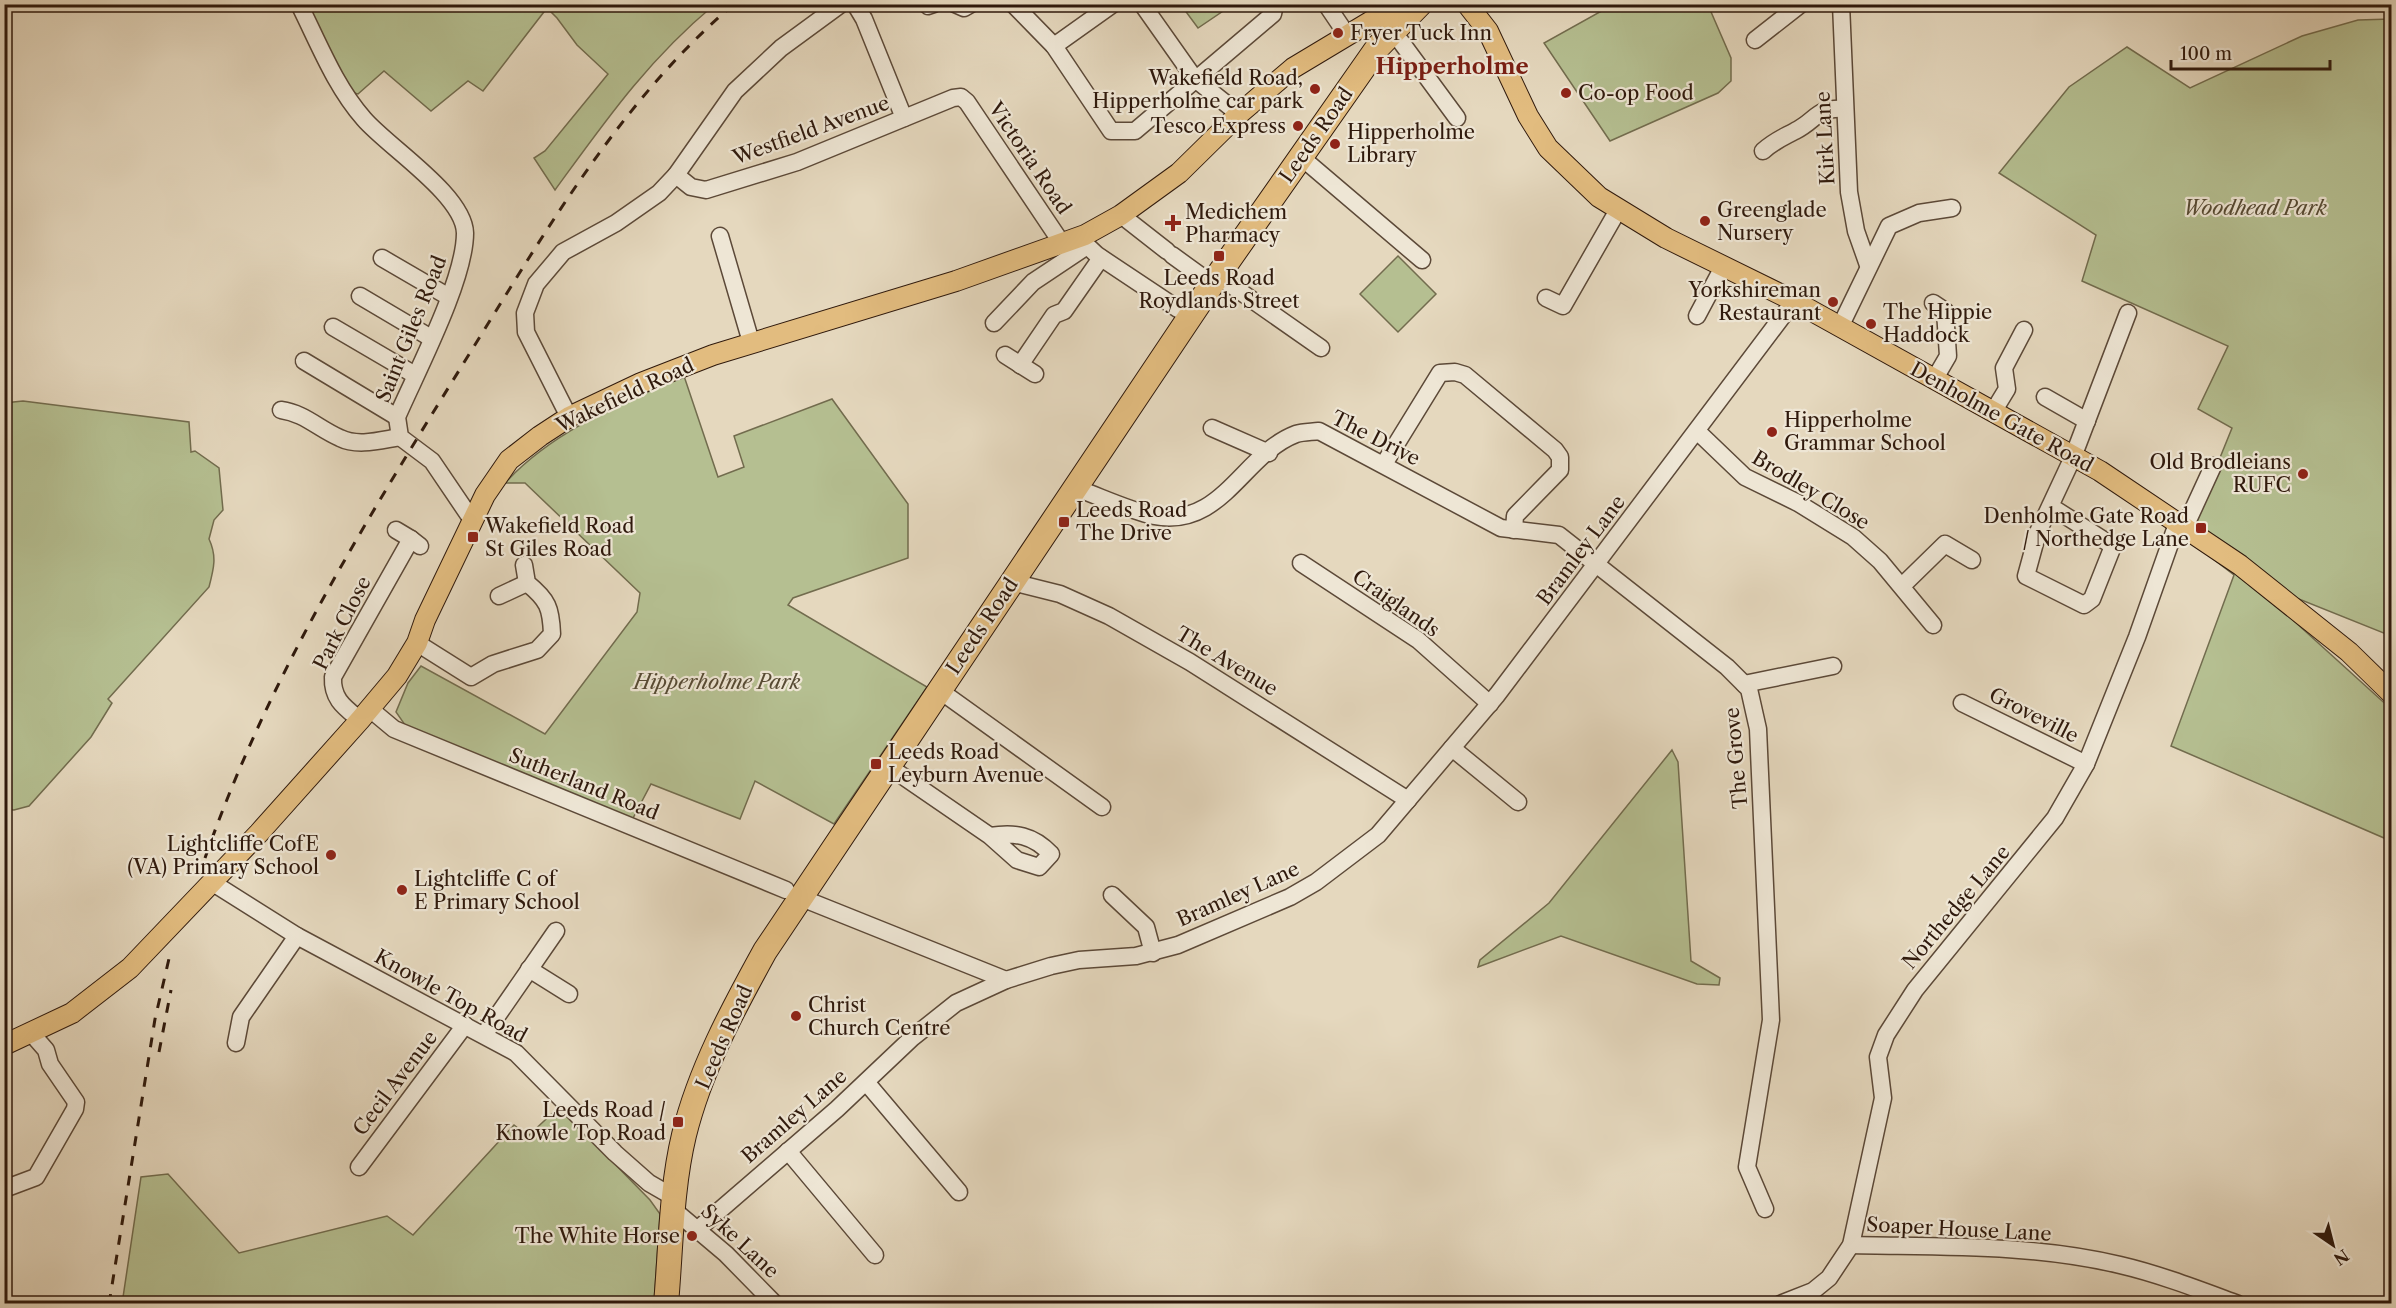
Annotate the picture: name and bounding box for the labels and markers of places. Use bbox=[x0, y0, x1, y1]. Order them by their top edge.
place label: Fryer Tuck Inn bbox=[1350, 21, 1493, 45]
marker: Fryer Tuck Inn bbox=[1331, 26, 1345, 40]
place label: Wakefield Road, Hipperholme car park bbox=[1092, 66, 1304, 113]
place label: Co-op Food bbox=[1578, 81, 1694, 105]
marker: Wakefield Road, Hipperholme car park bbox=[1308, 82, 1322, 96]
marker: Co-op Food bbox=[1559, 86, 1573, 100]
place label: Tesco Express bbox=[1150, 114, 1286, 138]
marker: Tesco Express bbox=[1291, 119, 1305, 133]
place label: Hipperholme Library bbox=[1347, 120, 1475, 167]
marker: Hipperholme Library bbox=[1328, 137, 1342, 151]
place label: Greenglade Nursery bbox=[1717, 198, 1827, 245]
place label: Medichem Pharmacy bbox=[1185, 200, 1287, 247]
marker: Greenglade Nursery bbox=[1698, 214, 1712, 228]
marker: Medichem Pharmacy bbox=[1166, 216, 1180, 230]
marker: Leeds Road Roydlands Street bbox=[1212, 249, 1226, 263]
place label: Leeds Road Roydlands Street bbox=[1139, 266, 1299, 313]
place label: Yorkshireman Restaurant bbox=[1687, 278, 1821, 325]
marker: Yorkshireman Restaurant bbox=[1826, 295, 1840, 309]
place label: The Hippie Haddock bbox=[1883, 300, 1992, 347]
marker: The Hippie Haddock bbox=[1864, 317, 1878, 331]
place label: Hipperholme Grammar School bbox=[1784, 408, 1946, 455]
marker: Hipperholme Grammar School bbox=[1765, 425, 1779, 439]
place label: Old Brodleians RUFC bbox=[2150, 450, 2291, 497]
marker: Old Brodleians RUFC bbox=[2296, 467, 2310, 481]
place label: Leeds Road The Drive bbox=[1076, 498, 1187, 545]
place label: Denholme Gate Road / Northedge Lane bbox=[1983, 504, 2189, 551]
place label: Wakefield Road St Giles Road bbox=[484, 514, 634, 561]
marker: Leeds Road The Drive bbox=[1057, 515, 1071, 529]
marker: Denholme Gate Road / Northedge Lane bbox=[2194, 521, 2208, 535]
marker: Wakefield Road St Giles Road bbox=[466, 530, 480, 544]
place label: Leeds Road Leyburn Avenue bbox=[888, 740, 1044, 787]
marker: Leeds Road Leyburn Avenue bbox=[869, 757, 883, 771]
place label: Lightcliffe CofE (VA) Primary School bbox=[127, 832, 319, 879]
marker: Lightcliffe CofE (VA) Primary School bbox=[324, 848, 338, 862]
place label: Lightcliffe C of E Primary School bbox=[414, 867, 580, 914]
marker: Lightcliffe C of E Primary School bbox=[395, 883, 409, 897]
place label: Christ Church Centre bbox=[808, 993, 950, 1040]
marker: Christ Church Centre bbox=[789, 1009, 803, 1023]
place label: Leeds Road / Knowle Top Road bbox=[495, 1098, 666, 1145]
marker: Leeds Road / Knowle Top Road bbox=[671, 1115, 685, 1129]
place label: The White Horse bbox=[515, 1224, 680, 1248]
marker: The White Horse bbox=[685, 1229, 699, 1243]

